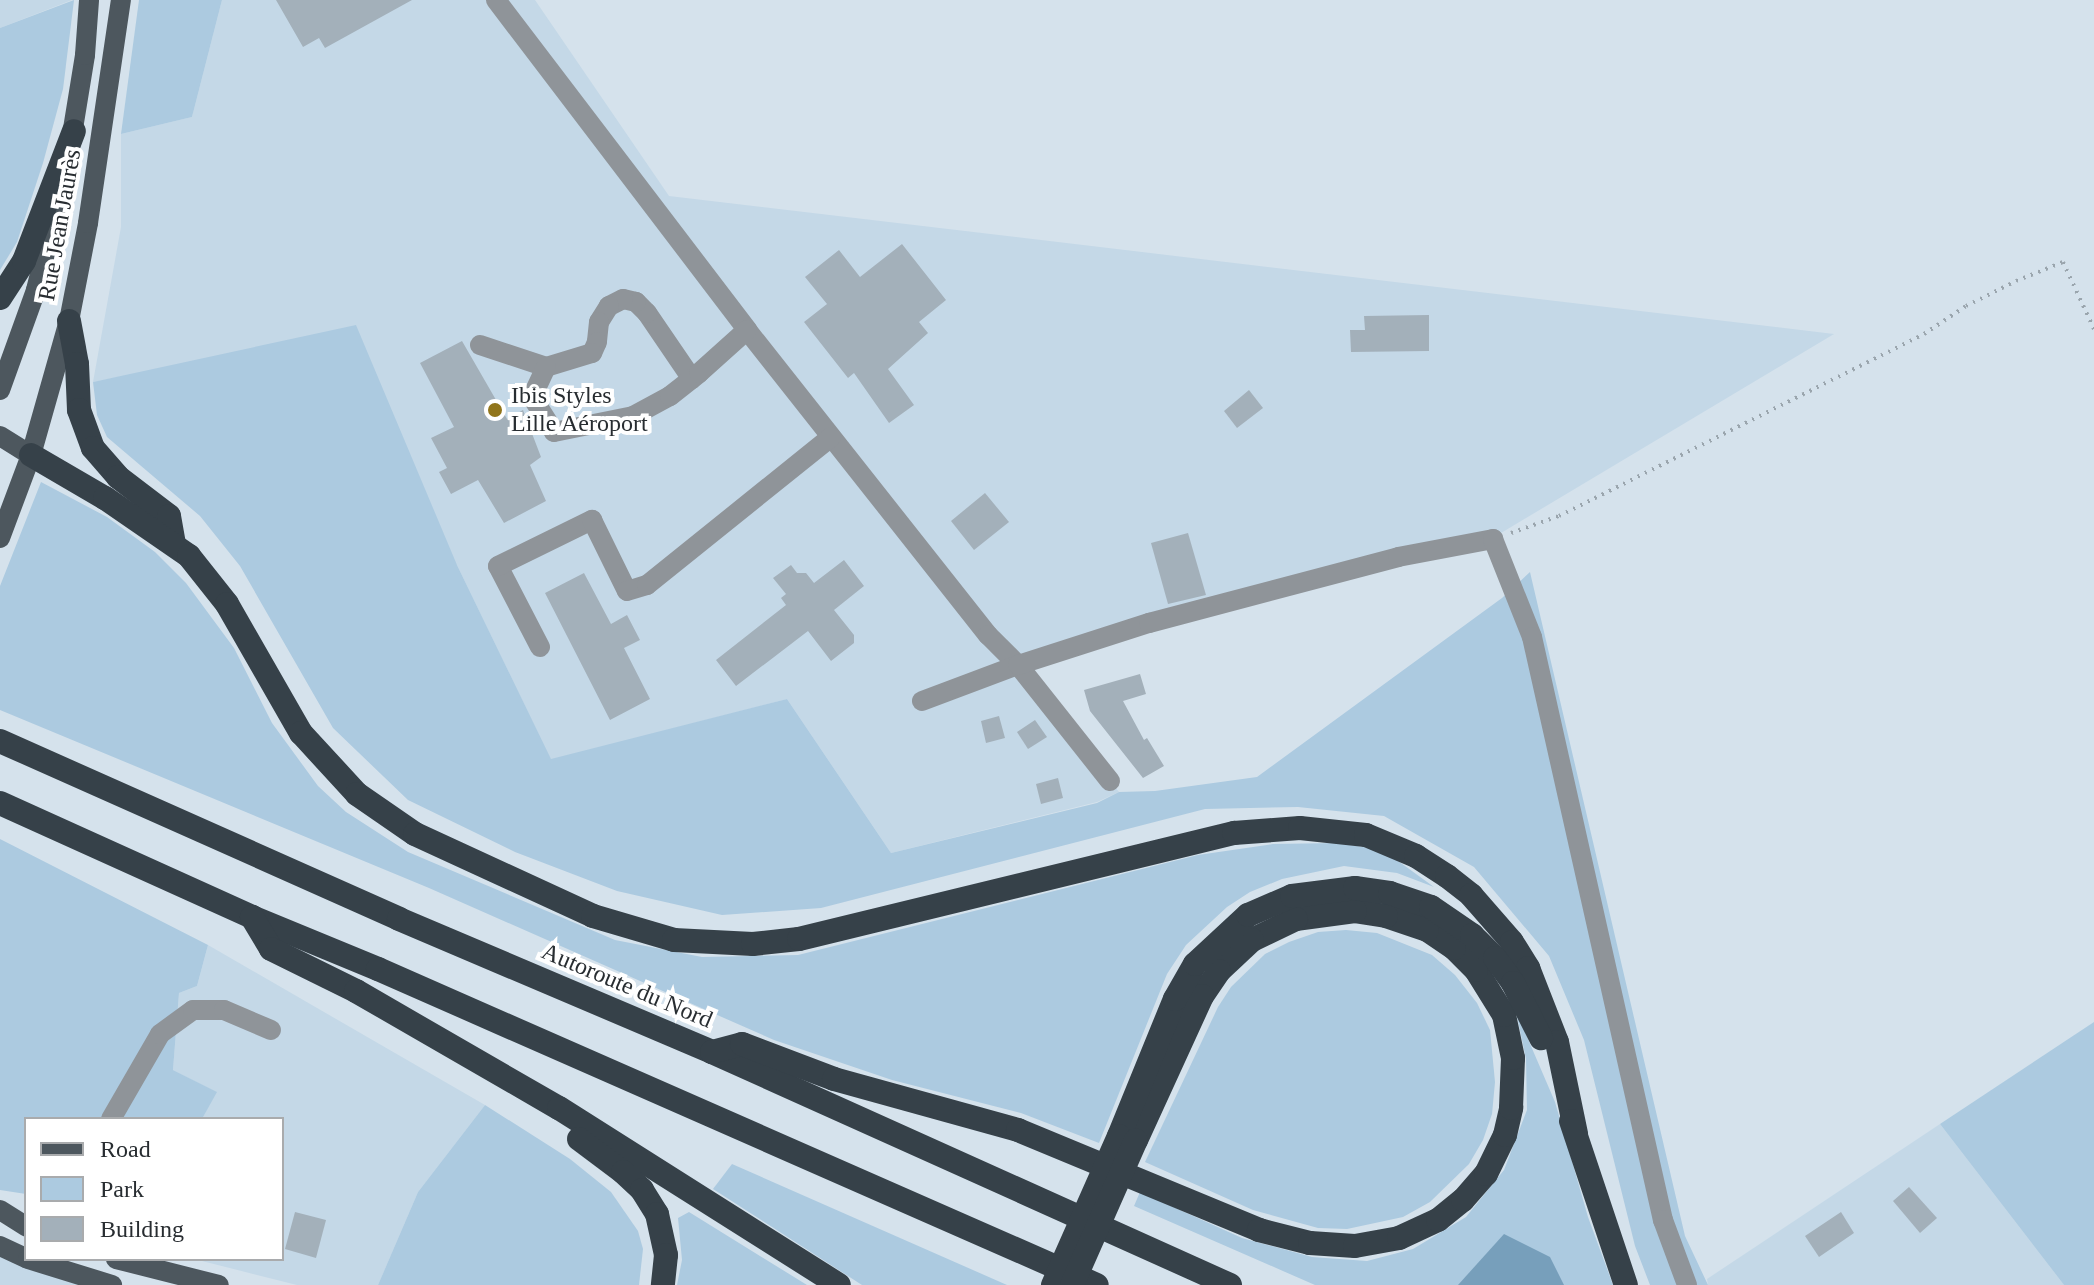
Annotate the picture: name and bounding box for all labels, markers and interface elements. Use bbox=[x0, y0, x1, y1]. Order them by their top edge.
street label: Rue Jean Jaurès bbox=[33, 147, 87, 303]
place label: Ibis Styles Lille Aéroport bbox=[511, 382, 649, 438]
marker: Ibis Styles Lille Aéroport bbox=[486, 401, 504, 419]
street label: Autoroute du Nord bbox=[537, 937, 717, 1035]
legend bbox=[24, 1117, 284, 1261]
text: Road bbox=[100, 1136, 151, 1162]
text: Park bbox=[100, 1176, 144, 1202]
text: Building bbox=[100, 1216, 184, 1242]

